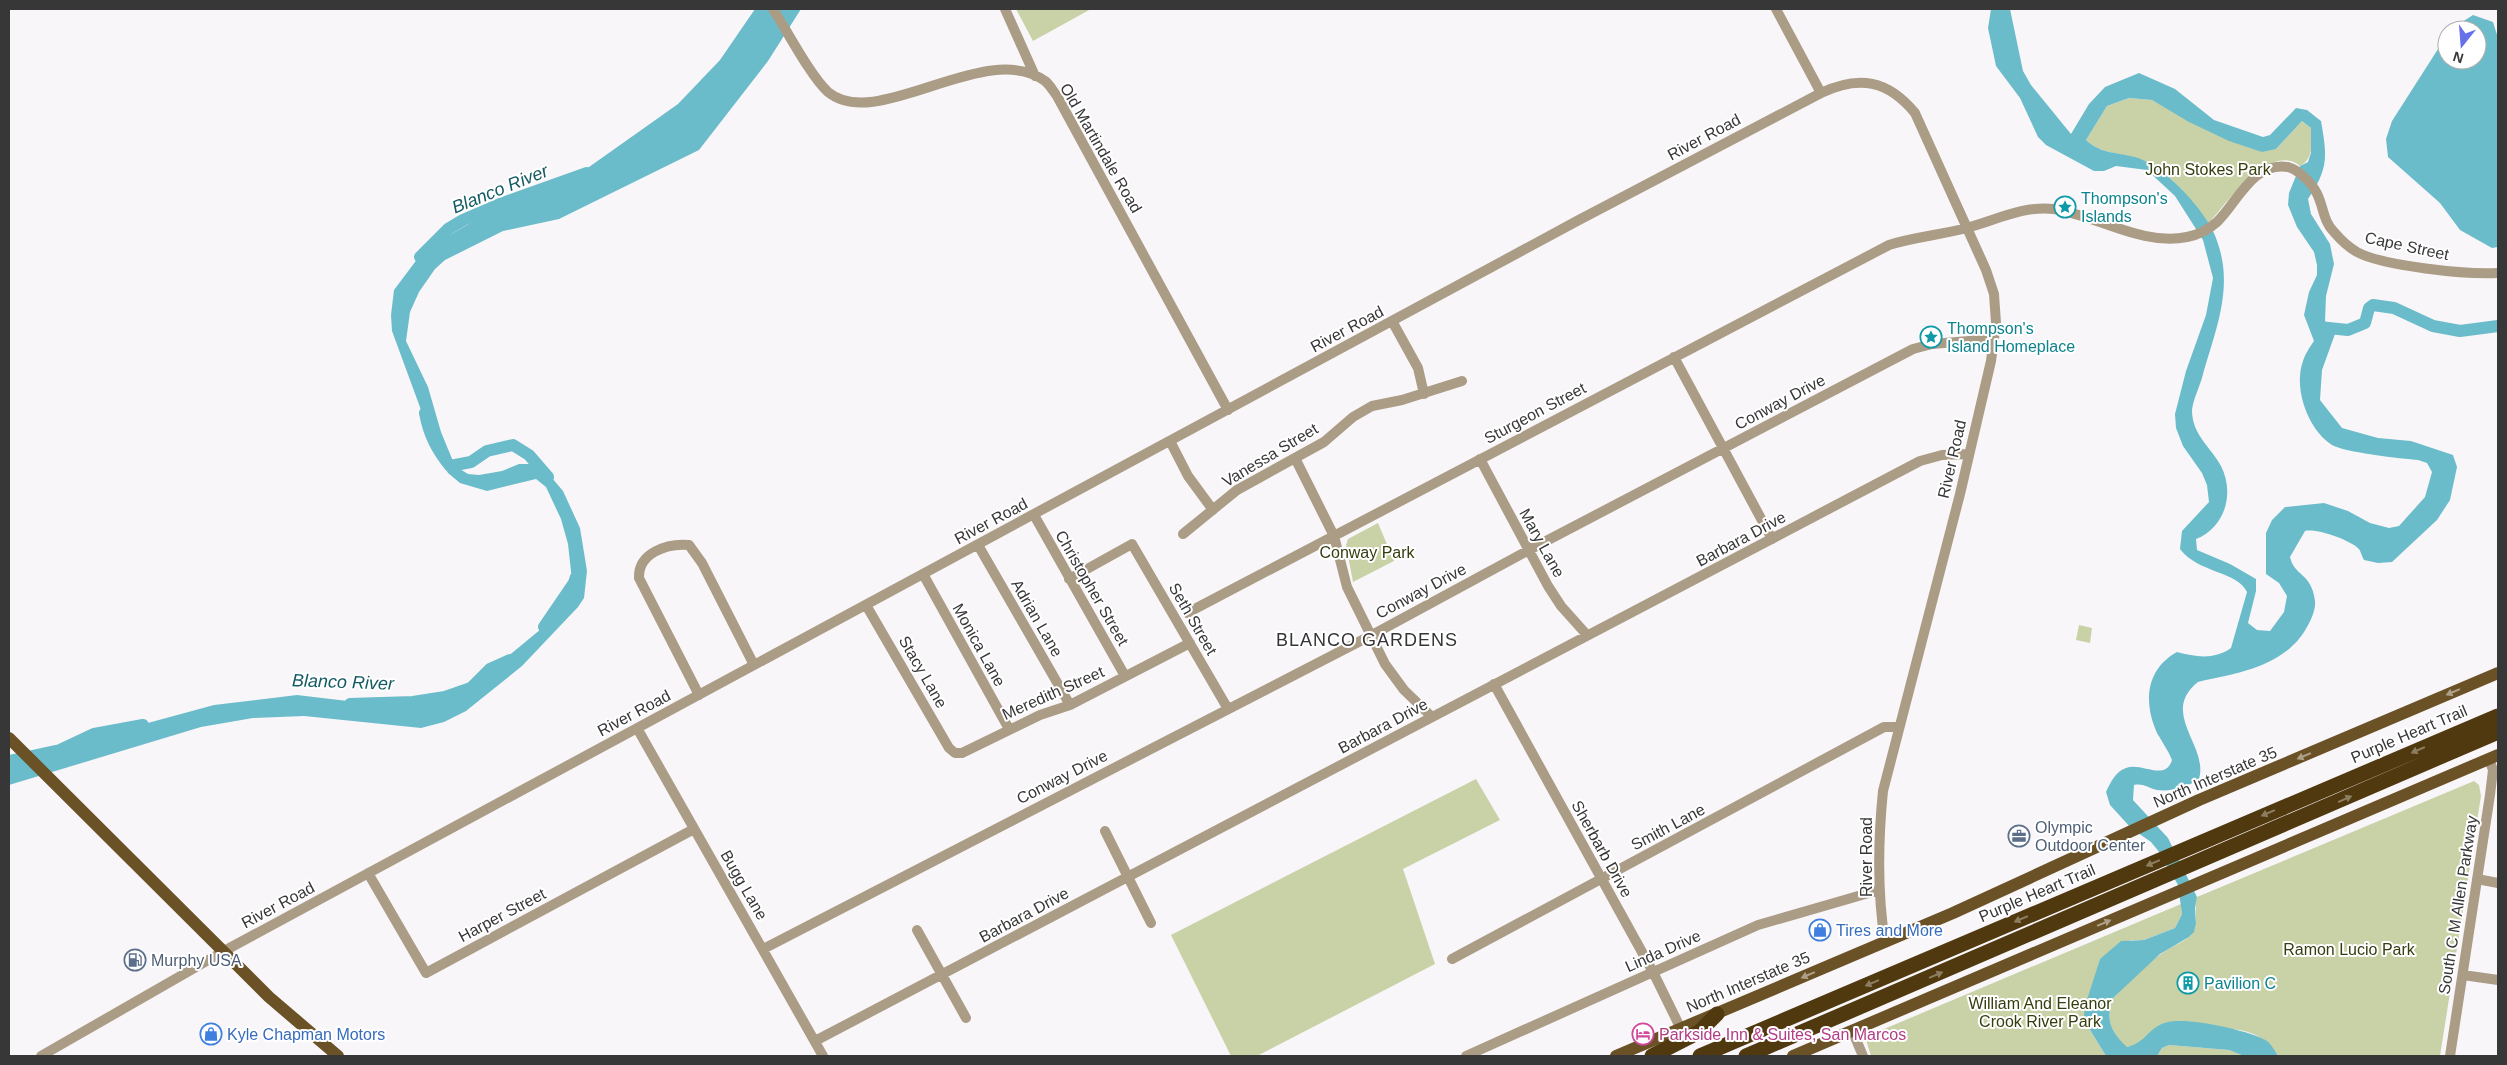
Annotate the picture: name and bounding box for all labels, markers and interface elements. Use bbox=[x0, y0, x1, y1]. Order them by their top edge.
north arrow bbox=[2437, 20, 2487, 70]
text: N bbox=[2451, 48, 2465, 67]
street label: Old Martindale Road bbox=[1057, 80, 1145, 216]
street label: River Road bbox=[1665, 111, 1743, 163]
water label: Blanco River bbox=[449, 160, 552, 217]
park label: John Stokes Park bbox=[2145, 161, 2272, 178]
place label: Thompson's Islands bbox=[2081, 190, 2168, 225]
place icon: Thompson's Islands bbox=[2053, 195, 2077, 219]
street label: Cape Street bbox=[2363, 229, 2451, 263]
street label: River Road bbox=[1308, 303, 1386, 355]
place label: Thompson's Island Homeplace bbox=[1947, 320, 2075, 355]
place icon: Thompson's Island Homeplace bbox=[1919, 325, 1943, 349]
street label: Conway Drive bbox=[1732, 371, 1828, 433]
street label: Sturgeon Street bbox=[1482, 379, 1589, 447]
street label: River Road bbox=[1935, 418, 1969, 500]
street label: Vanessa Street bbox=[1219, 420, 1321, 490]
street label: River Road bbox=[952, 495, 1030, 547]
street label: Mary Lane bbox=[1516, 506, 1568, 580]
street label: Barbara Drive bbox=[1693, 508, 1789, 570]
street label: Christopher Street bbox=[1052, 528, 1132, 649]
park label: Conway Park bbox=[1319, 544, 1416, 561]
street label: Conway Drive bbox=[1373, 560, 1469, 622]
street label: Adrian Lane bbox=[1008, 576, 1066, 660]
street label: Seth Street bbox=[1166, 580, 1221, 658]
street label: Monica Lane bbox=[949, 601, 1009, 689]
district label: BLANCO GARDENS bbox=[1276, 630, 1458, 650]
street label: Stacy Lane bbox=[896, 633, 950, 711]
street label: Meredith Street bbox=[1000, 663, 1107, 723]
water label: Blanco River bbox=[292, 670, 395, 694]
street label: River Road bbox=[595, 687, 673, 739]
one-way arrow bbox=[2446, 689, 2460, 697]
street label: Barbara Drive bbox=[1335, 695, 1431, 757]
street label: Purple Heart Trail bbox=[2348, 702, 2470, 766]
street label: North Interstate 35 bbox=[2151, 743, 2279, 811]
one-way arrow bbox=[2411, 746, 2425, 754]
street label: Conway Drive bbox=[1014, 747, 1110, 807]
one-way arrow bbox=[2297, 753, 2311, 761]
one-way arrow bbox=[2338, 794, 2352, 802]
street label: Sherbarb Drive bbox=[1568, 798, 1636, 900]
street label: Smith Lane bbox=[1628, 800, 1708, 854]
one-way arrow bbox=[2261, 810, 2276, 818]
street label: South C M Allen Parkway bbox=[2435, 815, 2481, 995]
street label: River Road bbox=[1858, 817, 1875, 897]
place label: Olympic Outdoor Center bbox=[2035, 819, 2146, 854]
office icon: Olympic Outdoor Center bbox=[2007, 824, 2031, 848]
street label: Bugg Lane bbox=[717, 847, 771, 923]
one-way arrow bbox=[2146, 859, 2160, 867]
street label: Purple Heart Trail bbox=[1976, 861, 2098, 925]
street label: River Road bbox=[239, 879, 317, 931]
street label: Barbara Drive bbox=[976, 884, 1072, 946]
street label: Harper Street bbox=[456, 885, 549, 945]
one-way arrow bbox=[2014, 915, 2028, 923]
shop icon: Tires and More bbox=[1808, 918, 1832, 942]
one-way arrow bbox=[2097, 919, 2112, 927]
place label: Tires and More bbox=[1836, 922, 1943, 939]
street label: Linda Drive bbox=[1623, 927, 1704, 975]
park label: Ramon Lucio Park bbox=[2283, 941, 2416, 958]
fuel station icon: Murphy USA bbox=[123, 948, 147, 972]
street label: North Interstate 35 bbox=[1684, 948, 1812, 1016]
place label: Murphy USA bbox=[151, 952, 242, 969]
one-way arrow bbox=[1801, 971, 1815, 979]
one-way arrow bbox=[1929, 971, 1943, 979]
building icon: Pavilion C bbox=[2176, 971, 2200, 995]
place label: Pavilion C bbox=[2204, 975, 2276, 992]
one-way arrow bbox=[1865, 979, 1879, 987]
park label: William And Eleanor Crook River Park bbox=[1968, 995, 2112, 1030]
shop icon: Kyle Chapman Motors bbox=[199, 1022, 223, 1046]
hotel icon: Parkside Inn & Suites, San Marcos bbox=[1631, 1022, 1655, 1046]
place label: Kyle Chapman Motors bbox=[227, 1026, 385, 1043]
place label: Parkside Inn & Suites, San Marcos bbox=[1659, 1026, 1906, 1043]

